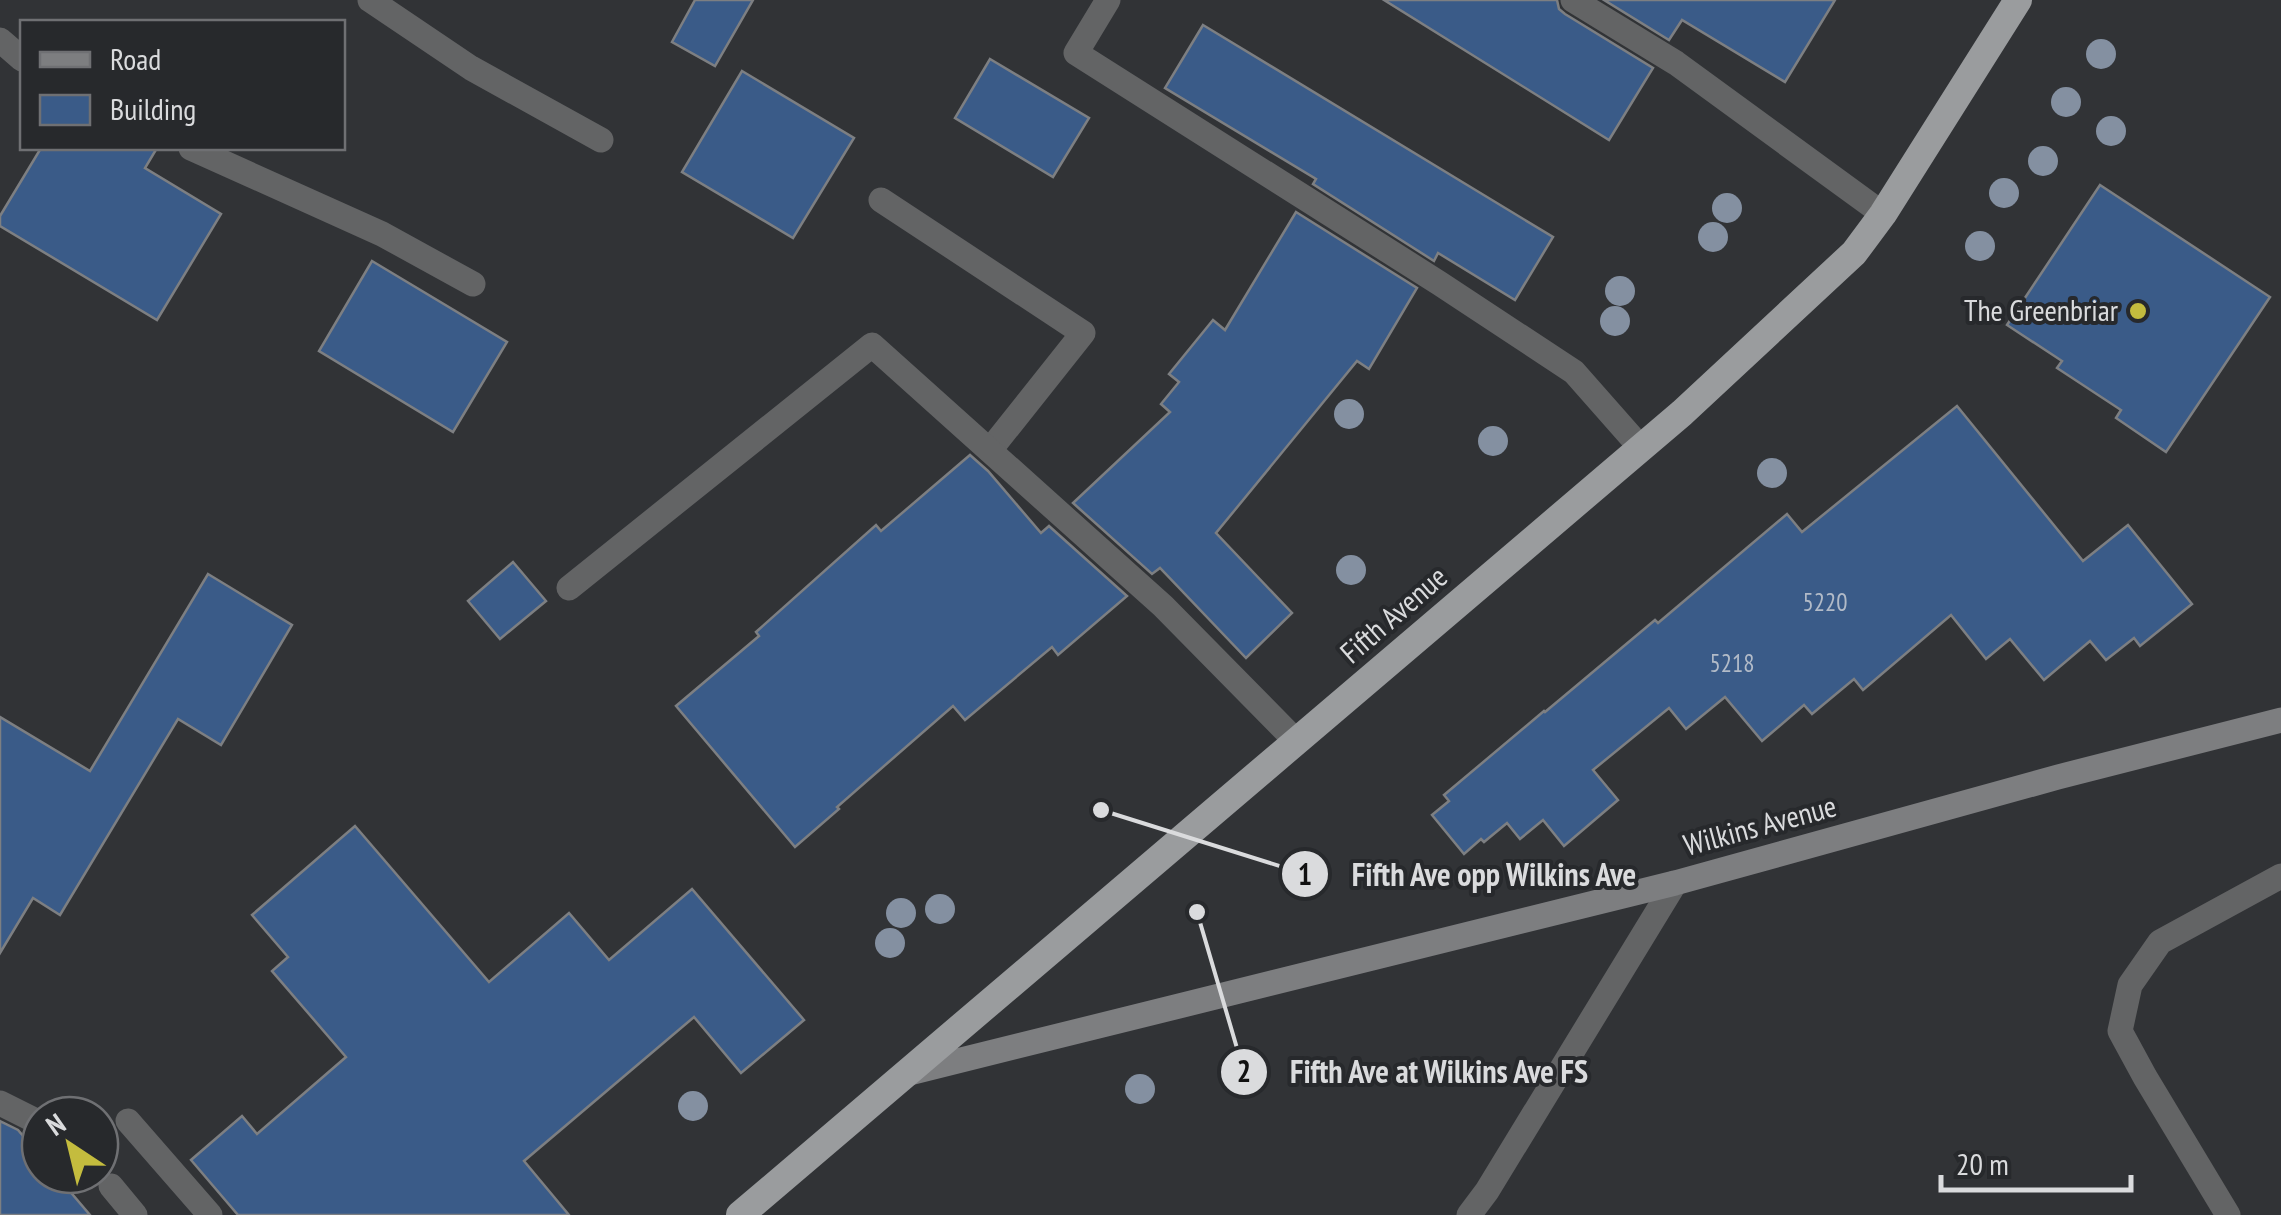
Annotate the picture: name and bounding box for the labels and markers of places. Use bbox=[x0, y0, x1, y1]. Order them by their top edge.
place label: The Greenbriar bbox=[1964, 290, 2119, 329]
marker: The Greenbriar bbox=[2127, 300, 2149, 322]
callout: Fifth Ave opp Wilkins Ave bbox=[1280, 843, 1658, 905]
callout: Fifth Ave at Wilkins Ave FS bbox=[1219, 1041, 1610, 1103]

